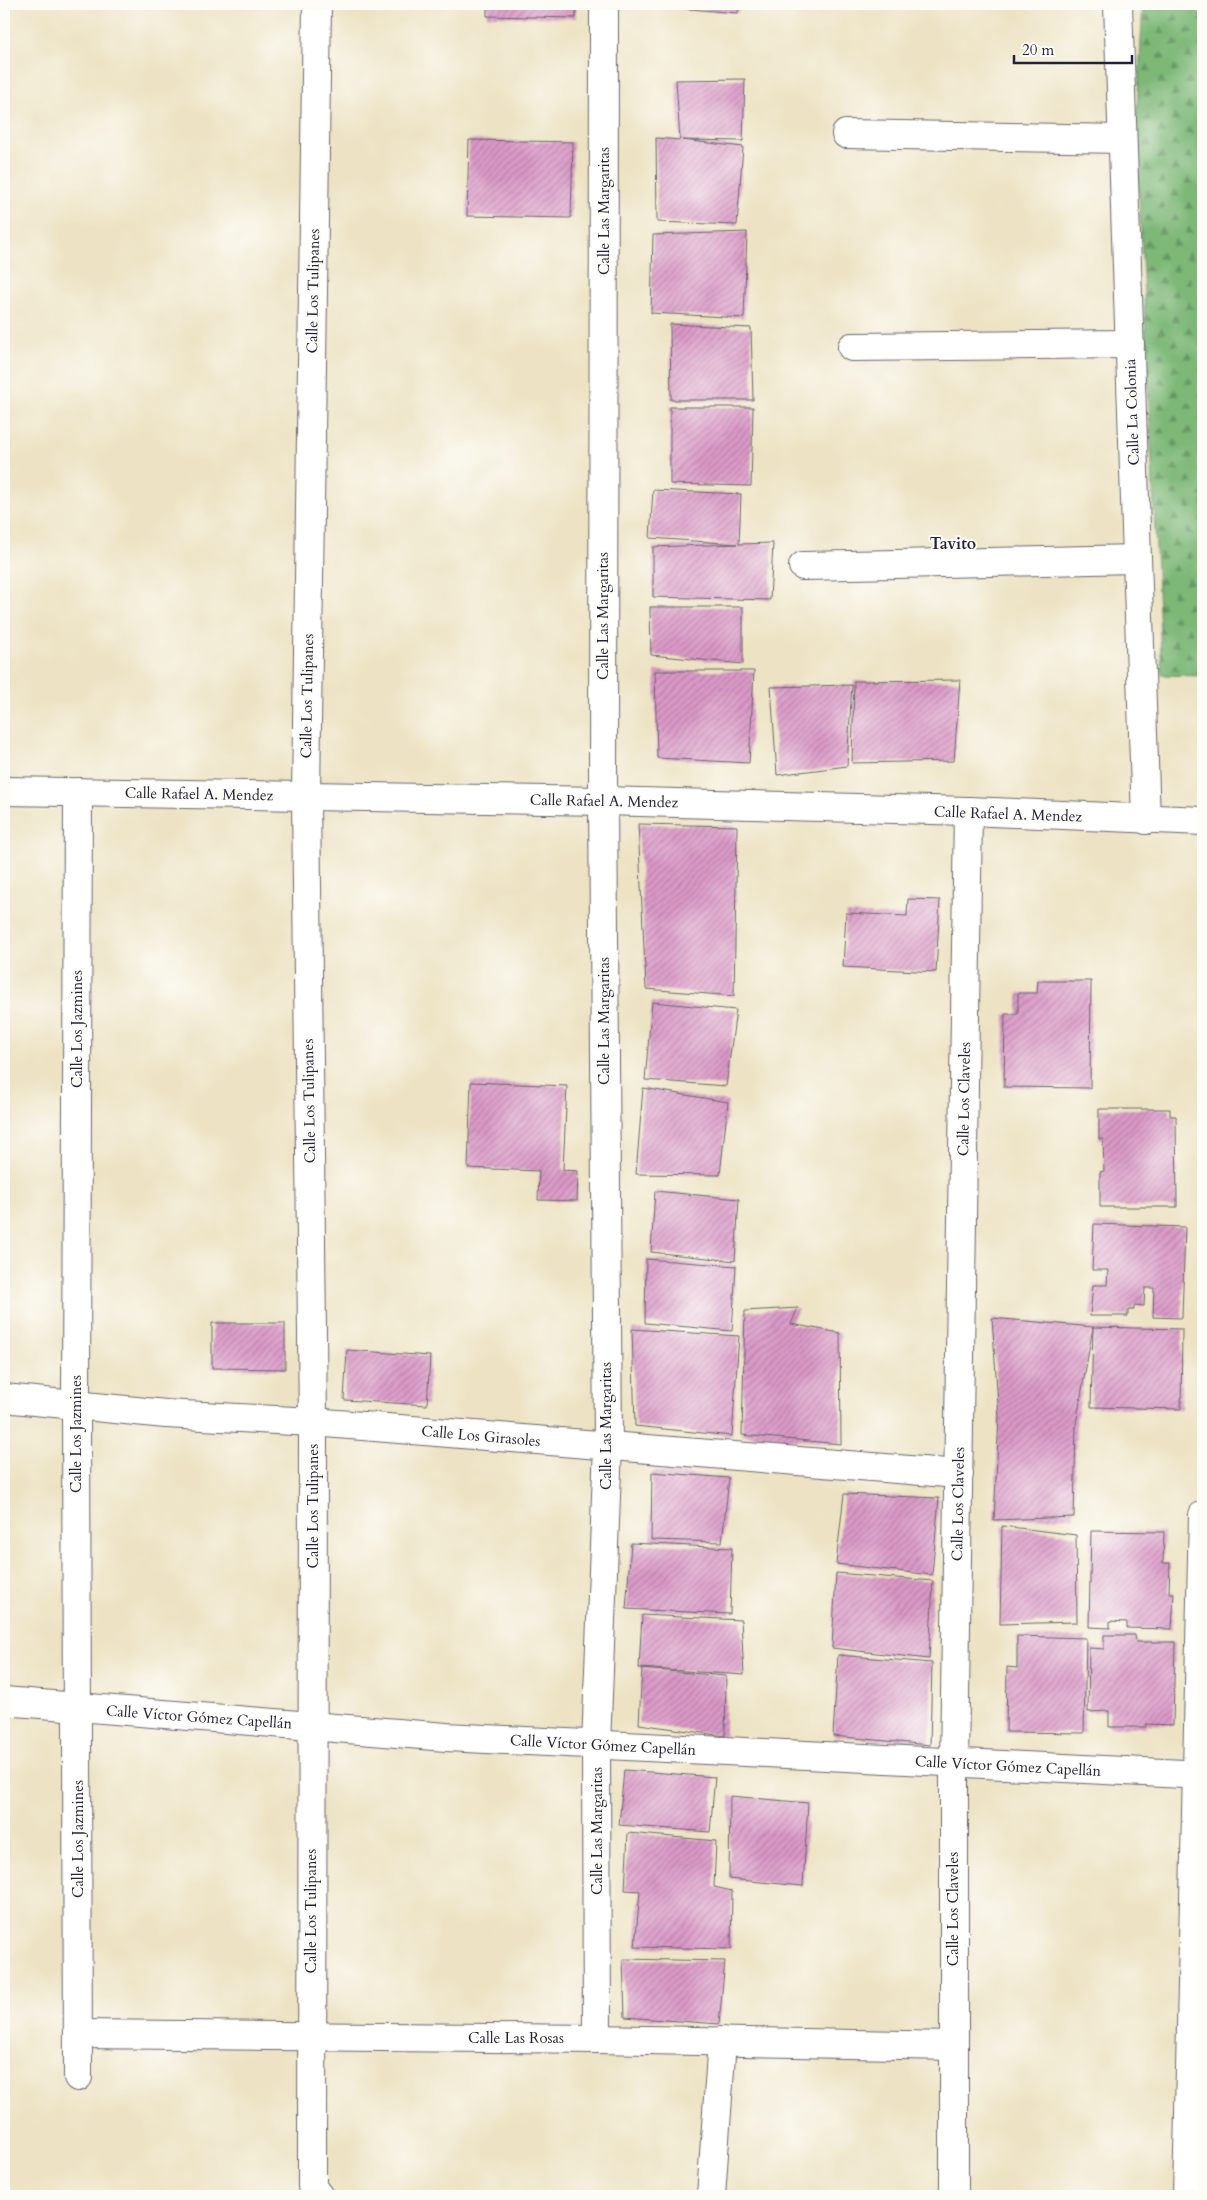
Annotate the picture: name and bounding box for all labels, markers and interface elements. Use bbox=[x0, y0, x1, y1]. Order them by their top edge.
scale bar bbox=[1014, 32, 1132, 64]
text: 20 m bbox=[1022, 40, 1054, 60]
street label: Calle Las Margaritas bbox=[594, 147, 614, 275]
street label: Calle Los Tulipanes bbox=[302, 228, 324, 354]
street label: Calle La Colonia bbox=[1120, 358, 1144, 466]
district label: Tavito bbox=[930, 533, 976, 555]
street label: Calle Las Margaritas bbox=[593, 552, 613, 680]
street label: Calle Los Tulipanes bbox=[296, 633, 318, 759]
street label: Calle Rafael A. Mendez bbox=[125, 783, 274, 805]
street label: Calle Rafael A. Mendez bbox=[530, 790, 679, 812]
street label: Calle Rafael A. Mendez bbox=[933, 801, 1083, 827]
street label: Calle Las Margaritas bbox=[594, 957, 614, 1085]
street label: Calle Los Jazmines bbox=[67, 970, 87, 1088]
street label: Calle Los Tulipanes bbox=[298, 1038, 320, 1164]
street label: Calle Los Claveles bbox=[953, 1042, 975, 1156]
street label: Calle Las Margaritas bbox=[596, 1362, 616, 1490]
street label: Calle Los Jazmines bbox=[66, 1375, 86, 1493]
street label: Calle Los Girasoles bbox=[421, 1421, 541, 1451]
street label: Calle Los Tulipanes bbox=[303, 1444, 323, 1568]
street label: Calle Los Claveles bbox=[947, 1447, 969, 1561]
street label: Calle Víctor Gómez Capellán bbox=[105, 1701, 293, 1734]
street label: Calle Víctor Gómez Capellán bbox=[509, 1730, 697, 1760]
street label: Calle Víctor Gómez Capellán bbox=[914, 1751, 1102, 1781]
street label: Calle Las Margaritas bbox=[587, 1767, 607, 1895]
street label: Calle Los Jazmines bbox=[68, 1780, 88, 1898]
street label: Calle Los Tulipanes bbox=[301, 1849, 321, 1973]
street label: Calle Los Claveles bbox=[943, 1852, 963, 1966]
street label: Calle Las Rosas bbox=[468, 2028, 564, 2048]

